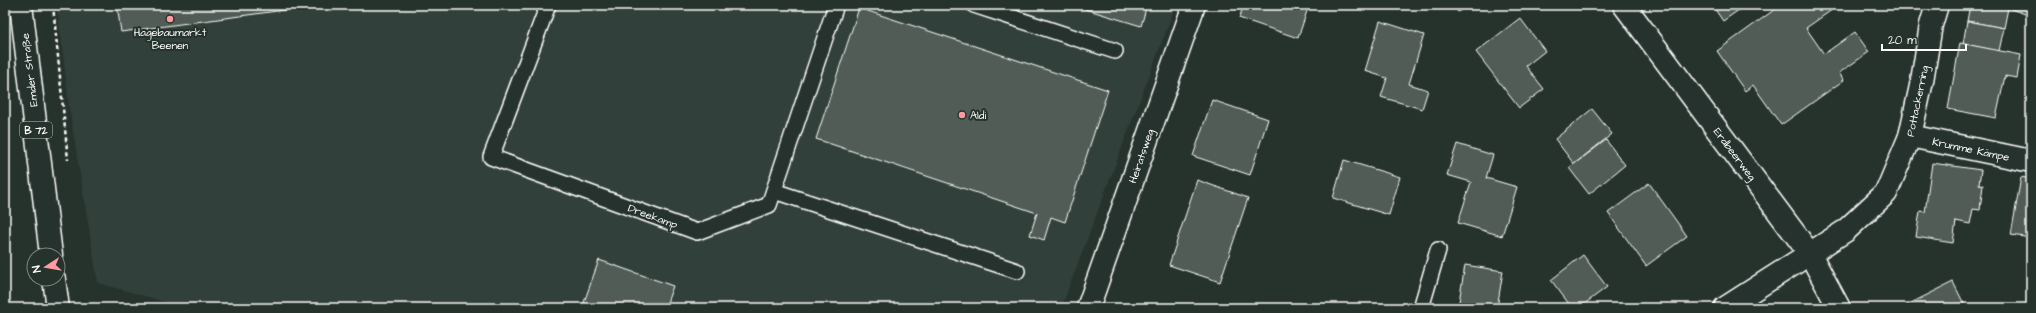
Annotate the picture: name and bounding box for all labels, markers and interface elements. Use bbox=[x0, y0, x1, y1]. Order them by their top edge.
marker: Hagebaumarkt Beenen bbox=[165, 14, 175, 24]
place label: Hagebaumarkt Beenen bbox=[134, 25, 207, 53]
scale bar bbox=[1882, 26, 1966, 52]
street label: Emder Straße bbox=[18, 32, 41, 108]
text: 20 m bbox=[1888, 32, 1917, 49]
street label: Pottackerring bbox=[1903, 64, 1933, 138]
place label: Aldi bbox=[970, 108, 986, 123]
marker: Aldi bbox=[957, 110, 967, 120]
road number: B 72 bbox=[20, 122, 52, 138]
street label: Erdbeerweg bbox=[1709, 125, 1760, 185]
street label: Heiratsweg bbox=[1125, 127, 1159, 186]
street label: Krumme Kämpe bbox=[1931, 134, 2011, 165]
street label: Dreekamp bbox=[626, 201, 680, 232]
north arrow bbox=[26, 247, 66, 287]
text: N bbox=[29, 264, 45, 274]

